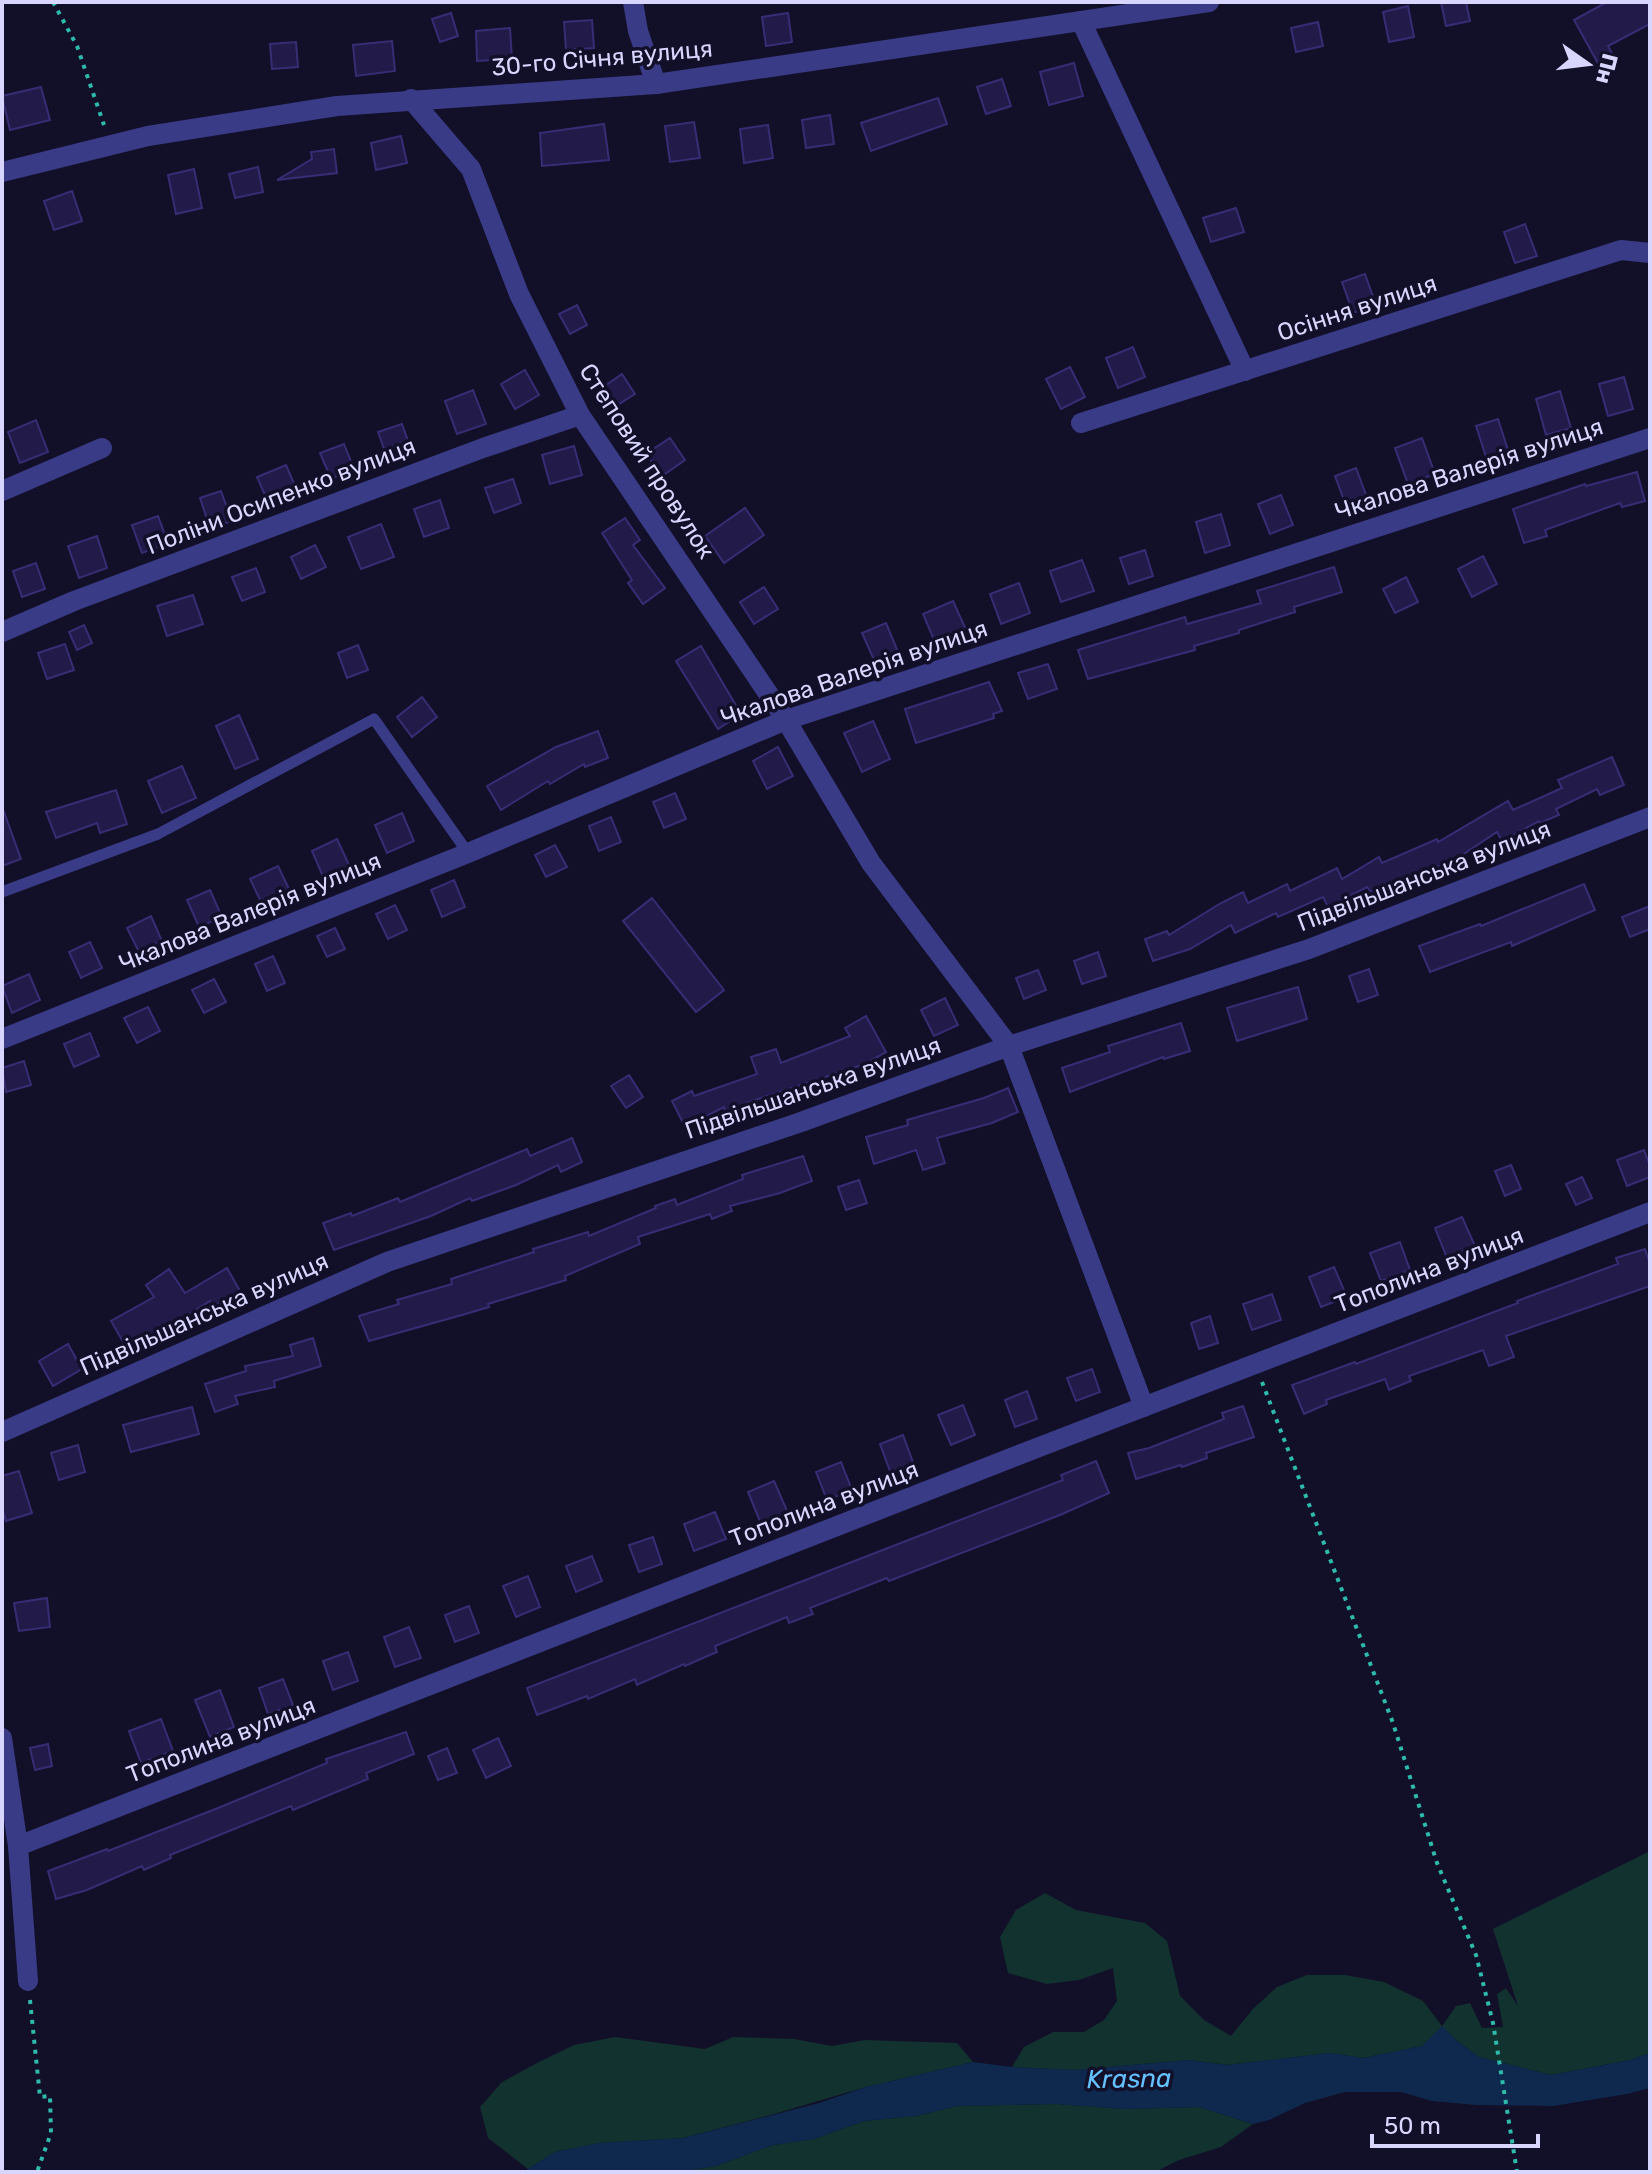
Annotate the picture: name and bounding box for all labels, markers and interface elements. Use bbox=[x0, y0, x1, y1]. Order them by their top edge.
north arrow bbox=[1548, 24, 1628, 104]
street label: 30-го Січня вулиця bbox=[490, 34, 714, 82]
text: Пн bbox=[1590, 51, 1624, 87]
street label: Осіння вулиця bbox=[1274, 269, 1440, 347]
street label: Степовий провулок bbox=[573, 358, 721, 564]
street label: Чкалова Валерія вулиця bbox=[1331, 412, 1607, 526]
street label: Поліни Осипенко вулиця bbox=[142, 432, 420, 560]
street label: Чкалова Валерія вулиця bbox=[717, 614, 991, 732]
street label: Підвільшанська вулиця bbox=[1293, 815, 1555, 937]
street label: Чкалова Валерія вулиця bbox=[115, 847, 385, 977]
street label: Підвільшанська вулиця bbox=[681, 1031, 945, 1145]
street label: Тополина вулиця bbox=[1331, 1221, 1527, 1319]
street label: Підвільшанська вулиця bbox=[75, 1247, 333, 1381]
street label: Тополина вулиця bbox=[726, 1455, 922, 1553]
street label: Тополина вулиця bbox=[123, 1691, 319, 1789]
water label: Krasna bbox=[1086, 2063, 1172, 2095]
scale bar bbox=[1372, 2098, 1538, 2148]
text: 50 m bbox=[1384, 2112, 1441, 2140]

